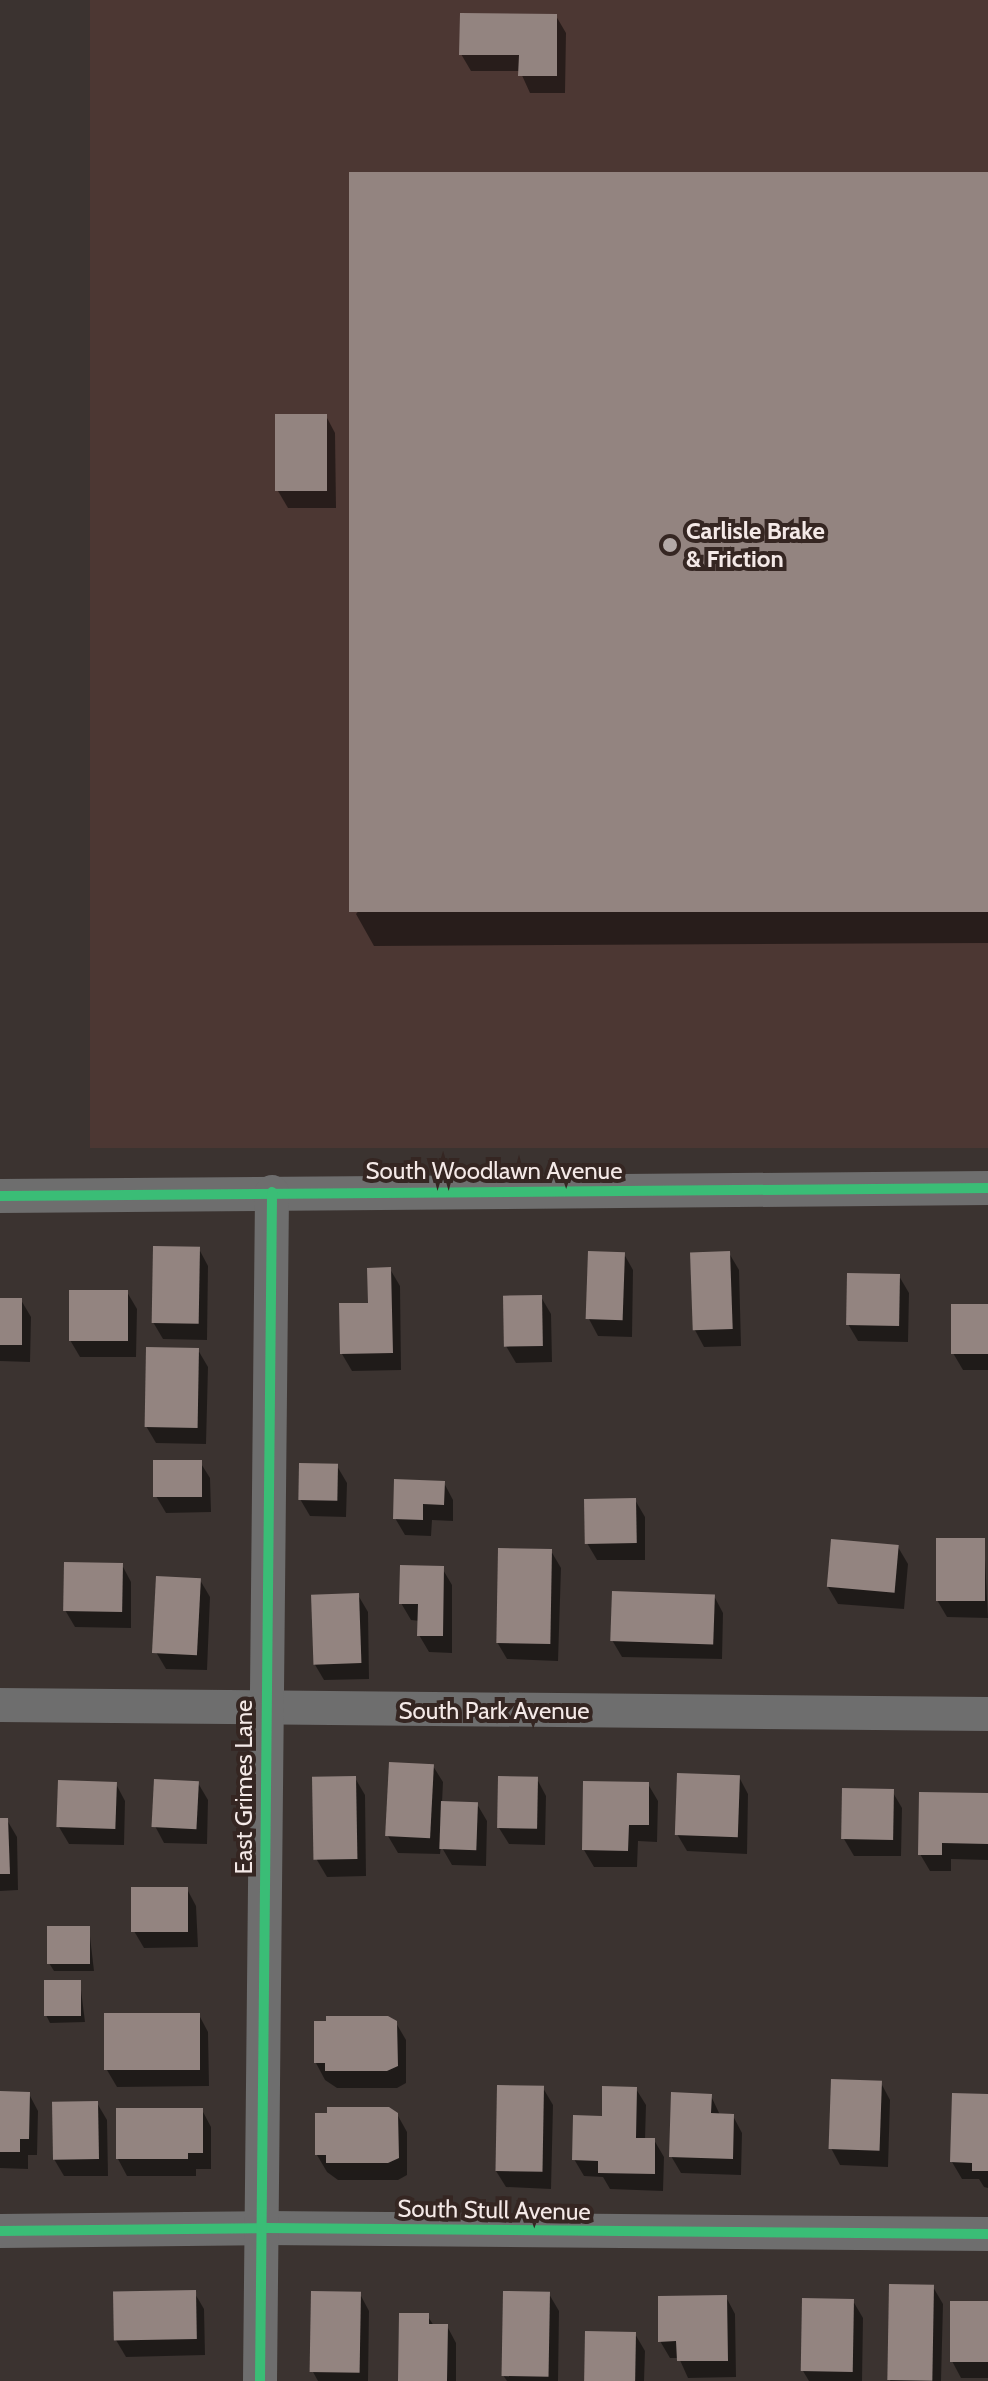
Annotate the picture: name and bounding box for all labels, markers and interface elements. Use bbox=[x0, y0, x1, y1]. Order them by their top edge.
place label: Carlisle Brake & Friction bbox=[686, 517, 825, 573]
marker: Carlisle Brake & Friction bbox=[661, 536, 679, 554]
street label: South Woodlawn Avenue bbox=[366, 1157, 622, 1185]
street label: South Park Avenue bbox=[398, 1697, 590, 1725]
street label: East Grimes Lane bbox=[230, 1700, 258, 1874]
street label: South Stull Avenue bbox=[397, 2194, 591, 2226]

